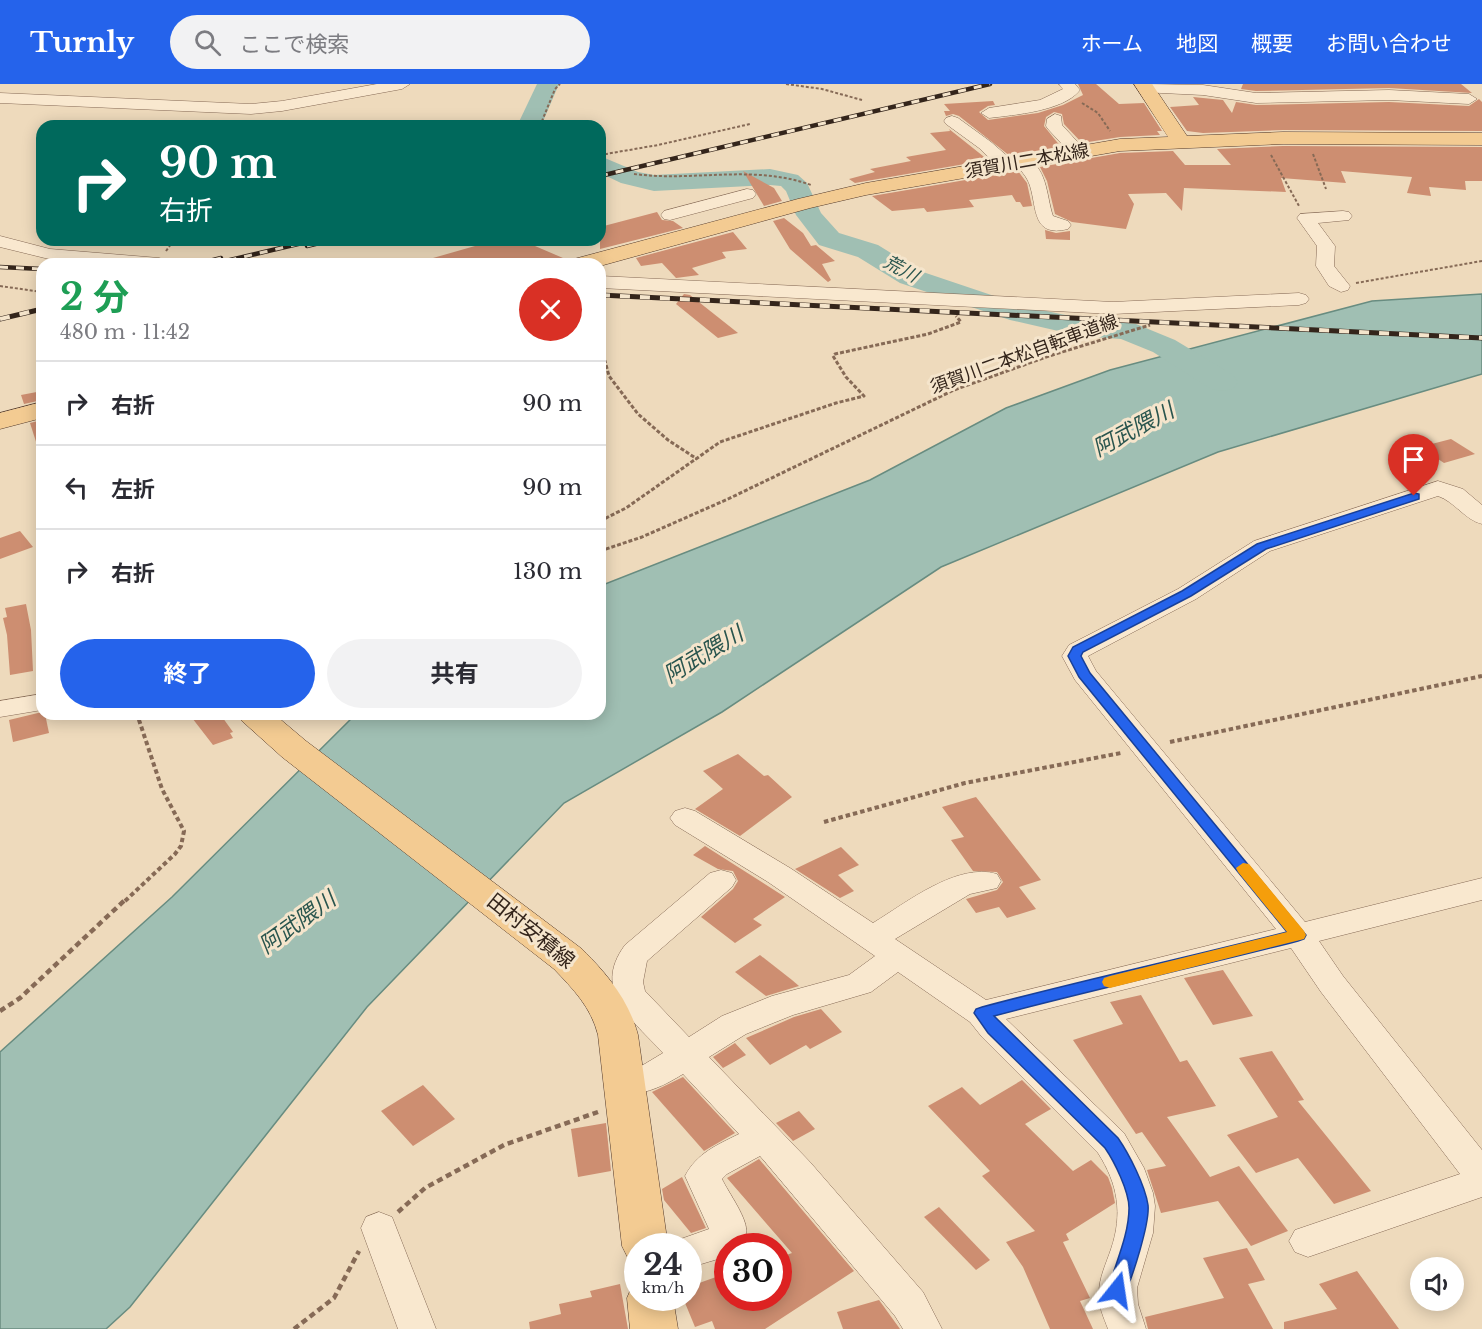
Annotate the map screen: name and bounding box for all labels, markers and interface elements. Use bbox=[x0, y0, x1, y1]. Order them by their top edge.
search box bbox=[170, 15, 590, 69]
text: Turnly bbox=[30, 25, 134, 60]
icon: search bbox=[191, 26, 224, 59]
text: ここで検索 bbox=[239, 31, 349, 58]
text: ホーム bbox=[1081, 31, 1143, 57]
text: 地図 bbox=[1176, 31, 1218, 57]
text: 概要 bbox=[1251, 31, 1293, 57]
text: お問い合わせ bbox=[1326, 31, 1452, 57]
text: 90 m bbox=[159, 137, 277, 189]
street label: 須賀川二本松線 bbox=[963, 139, 1091, 183]
icon: right bbox=[60, 144, 138, 222]
text: 右折 bbox=[159, 194, 213, 227]
water label: 荒川 bbox=[880, 251, 924, 288]
text: 2 分 bbox=[60, 275, 129, 320]
button: close bbox=[519, 278, 582, 341]
street label: 須賀川二本松自転車道線 bbox=[927, 310, 1121, 398]
text: 480 m · 11:42 bbox=[60, 320, 190, 344]
icon: right bbox=[60, 387, 93, 420]
text: 90 m bbox=[522, 390, 582, 417]
text: 右折 bbox=[111, 392, 155, 419]
water label: 阿武隈川 bbox=[1088, 396, 1180, 462]
pin bbox=[1388, 434, 1439, 496]
icon: arrive bbox=[1397, 443, 1430, 476]
icon: left bbox=[60, 471, 93, 504]
text: 90 m bbox=[522, 474, 582, 501]
text: 左折 bbox=[111, 476, 155, 503]
icon: right bbox=[60, 555, 93, 588]
text: 130 m bbox=[513, 558, 582, 585]
text: 右折 bbox=[111, 560, 155, 587]
water label: 阿武隈川 bbox=[659, 619, 750, 689]
button: 終了 bbox=[60, 639, 315, 708]
button: 共有 bbox=[327, 639, 582, 708]
water label: 阿武隈川 bbox=[254, 884, 342, 959]
street label: 田村安積線 bbox=[482, 888, 580, 974]
speed limit sign: 30 bbox=[714, 1233, 792, 1311]
text: 24 bbox=[643, 1246, 683, 1283]
map controls bbox=[1410, 1257, 1464, 1311]
button: sound bbox=[1410, 1257, 1464, 1311]
position arrow bbox=[1085, 1258, 1149, 1322]
text: km/h bbox=[642, 1278, 684, 1297]

